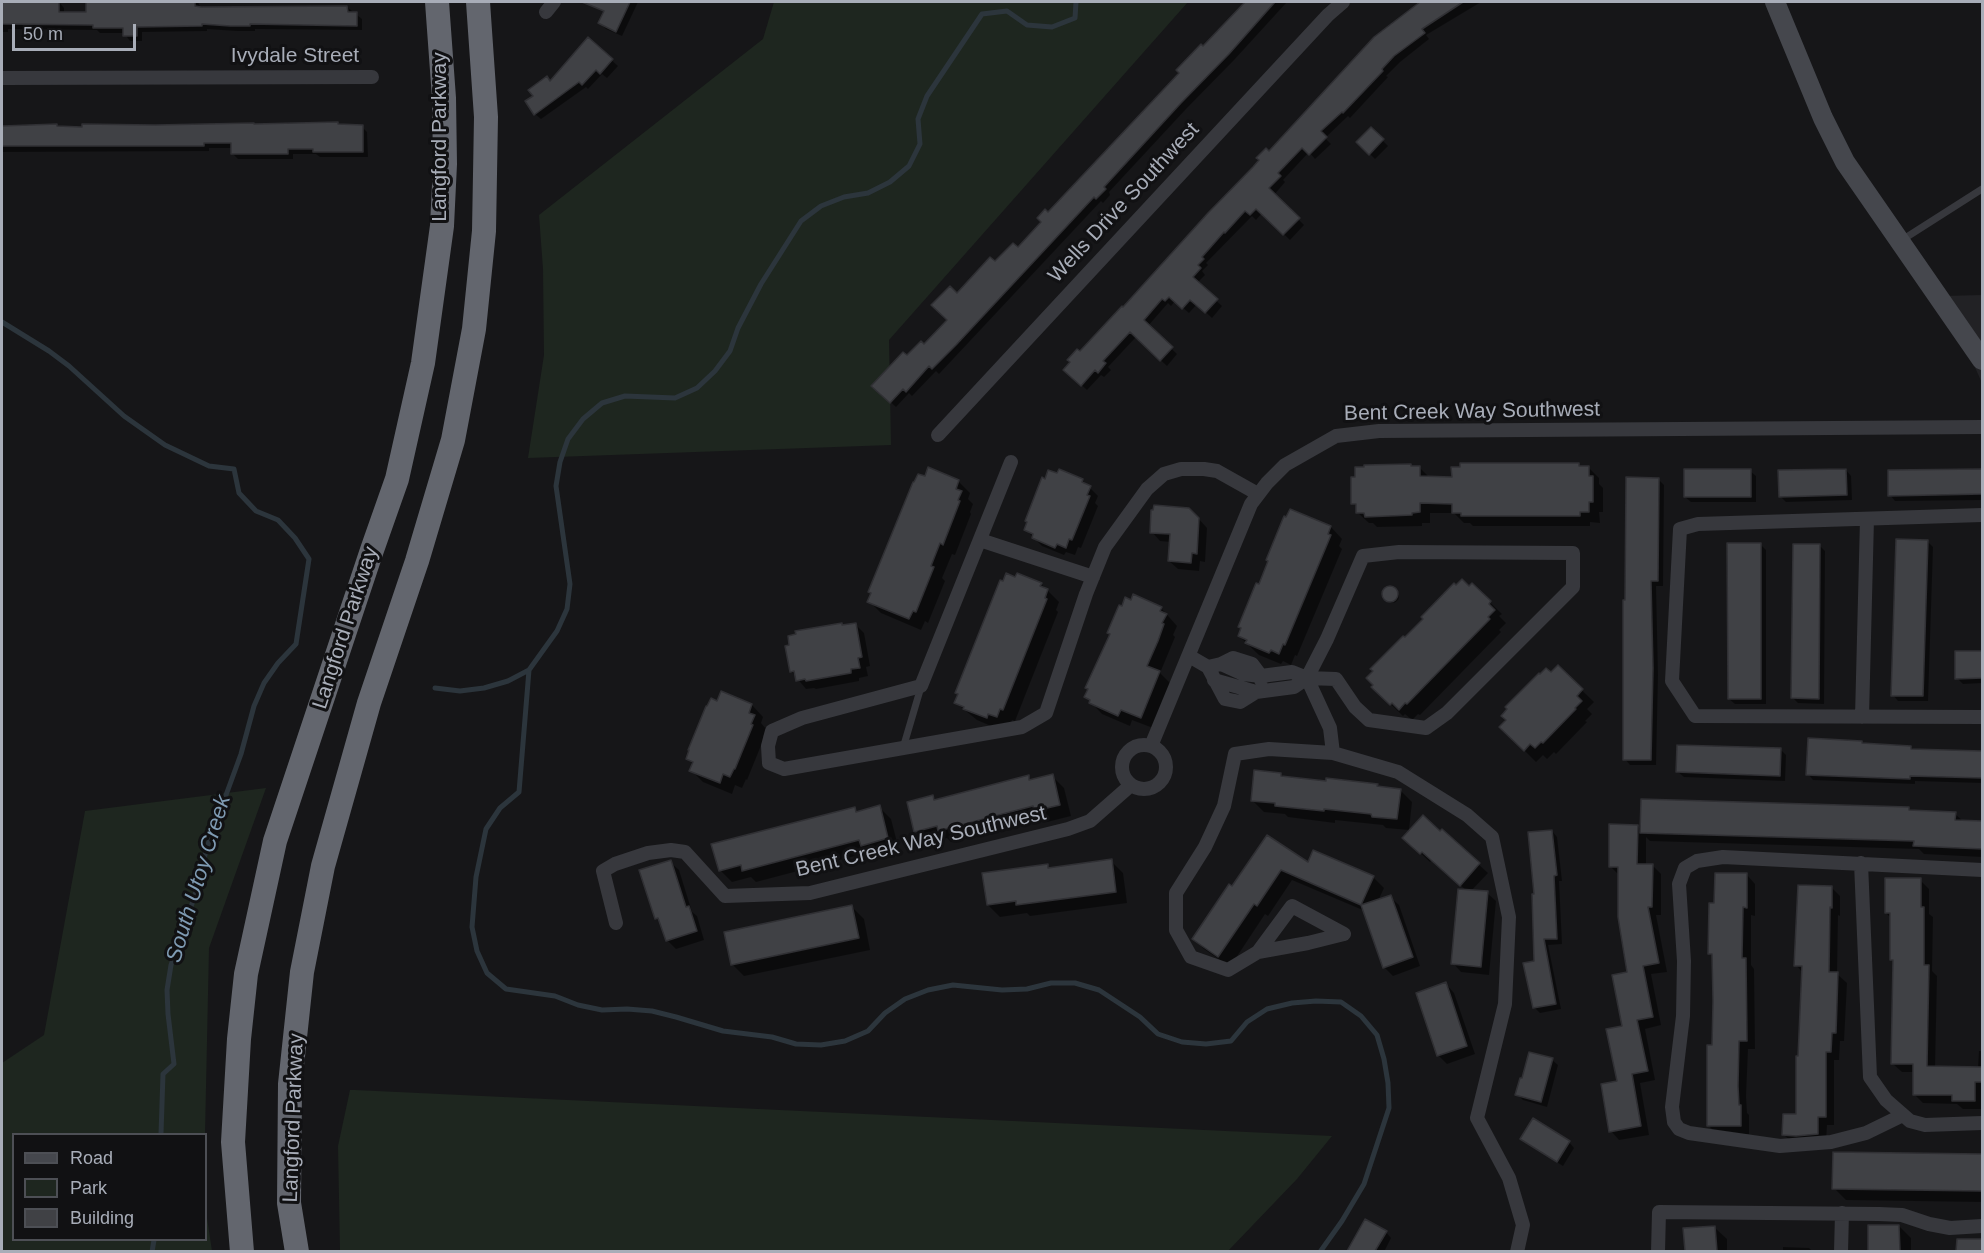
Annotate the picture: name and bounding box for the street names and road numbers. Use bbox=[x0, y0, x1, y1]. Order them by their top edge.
street label: Ivydale Street bbox=[231, 43, 359, 69]
street label: Langford Parkway bbox=[427, 52, 453, 222]
street label: Wells Drive Southwest bbox=[1043, 118, 1205, 288]
street label: Bent Creek Way Southwest bbox=[1344, 397, 1600, 427]
street label: Langford Parkway bbox=[308, 544, 384, 712]
street label: Bent Creek Way Southwest bbox=[793, 801, 1049, 883]
street label: Langford Parkway bbox=[278, 1033, 310, 1203]

